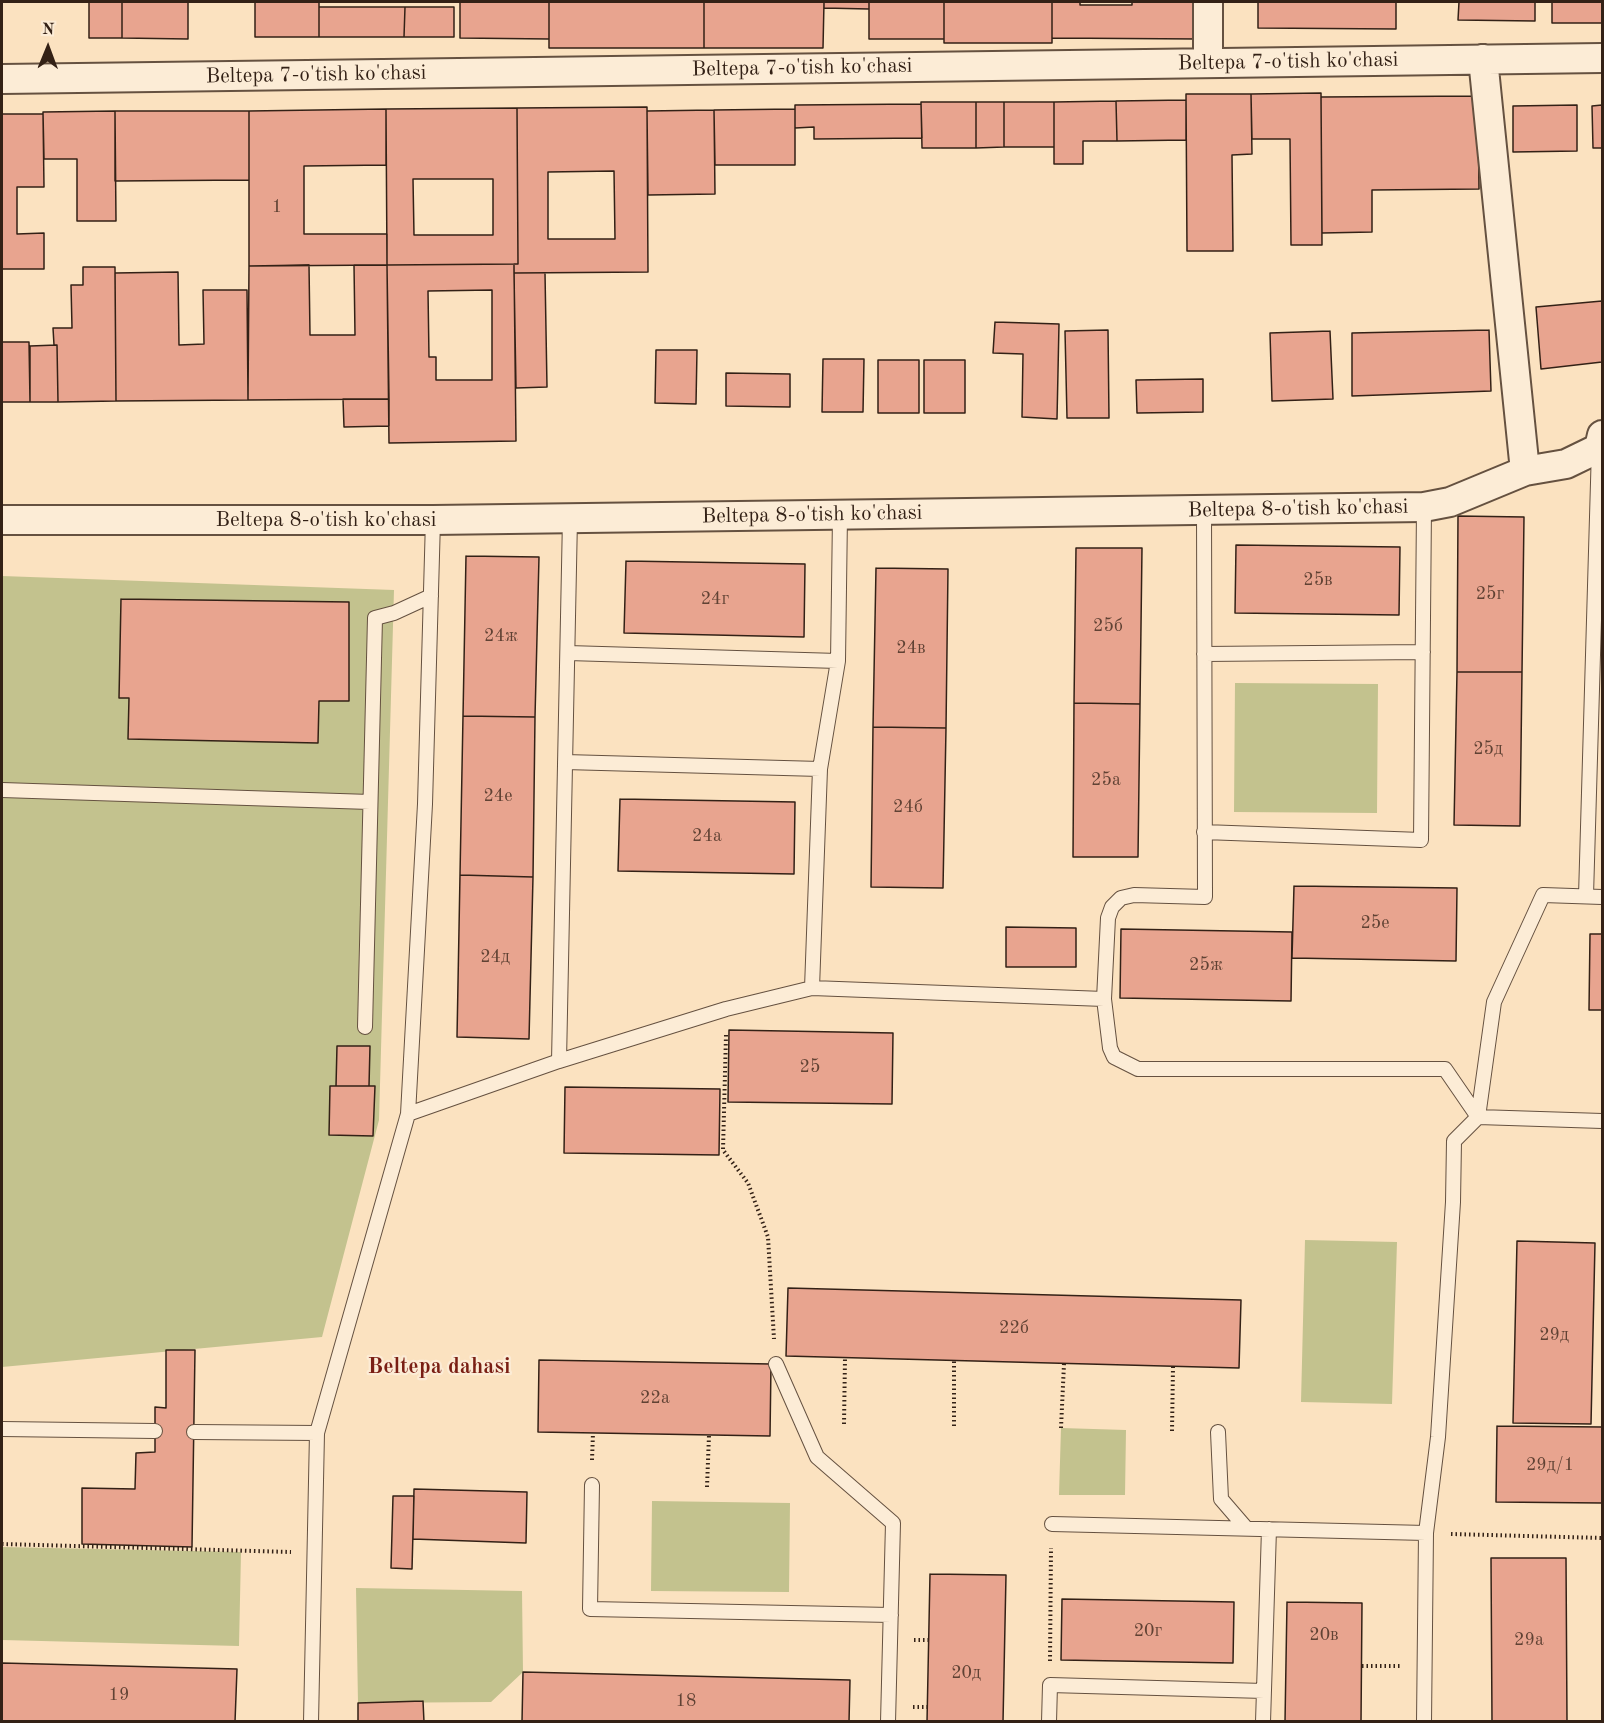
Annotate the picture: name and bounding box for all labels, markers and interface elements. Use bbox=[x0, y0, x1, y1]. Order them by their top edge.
north arrow bbox=[18, 18, 78, 78]
text: N bbox=[42, 22, 55, 38]
street label: Beltepa 7-o'tish ko'chasi bbox=[1177, 47, 1399, 77]
street label: Beltepa 7-o'tish ko'chasi bbox=[691, 53, 913, 83]
street label: Beltepa 7-o'tish ko'chasi bbox=[205, 60, 427, 90]
house number: 1 bbox=[272, 196, 282, 218]
street label: Beltepa 8-o'tish ko'chasi bbox=[1187, 494, 1409, 524]
street label: Beltepa 8-o'tish ko'chasi bbox=[701, 500, 923, 530]
street label: Beltepa 8-o'tish ko'chasi bbox=[216, 507, 436, 533]
house number: 25в bbox=[1303, 569, 1333, 591]
house number: 25г bbox=[1476, 583, 1504, 605]
house number: 24г bbox=[701, 588, 729, 610]
house number: 25б bbox=[1093, 615, 1123, 637]
house number: 24ж bbox=[484, 625, 518, 647]
house number: 24в bbox=[896, 637, 926, 659]
house number: 25д bbox=[1473, 738, 1503, 760]
house number: 25а bbox=[1091, 769, 1121, 791]
house number: 24е bbox=[483, 785, 513, 807]
house number: 24б bbox=[893, 796, 923, 818]
house number: 24а bbox=[692, 825, 722, 847]
house number: 25е bbox=[1360, 912, 1390, 934]
house number: 24д bbox=[480, 946, 510, 968]
house number: 25ж bbox=[1189, 954, 1223, 976]
house number: 25 bbox=[800, 1056, 820, 1078]
house number: 22б bbox=[999, 1317, 1029, 1339]
house number: 29д bbox=[1539, 1324, 1569, 1346]
district label: Beltepa dahasi bbox=[368, 1354, 510, 1380]
house number: 22а bbox=[640, 1387, 670, 1409]
house number: 29д/1 bbox=[1526, 1454, 1574, 1476]
house number: 20г bbox=[1134, 1620, 1162, 1642]
house number: 20в bbox=[1309, 1624, 1339, 1646]
house number: 29а bbox=[1514, 1629, 1544, 1651]
house number: 20д bbox=[951, 1662, 981, 1684]
house number: 19 bbox=[109, 1684, 129, 1706]
house number: 18 bbox=[676, 1690, 696, 1712]

